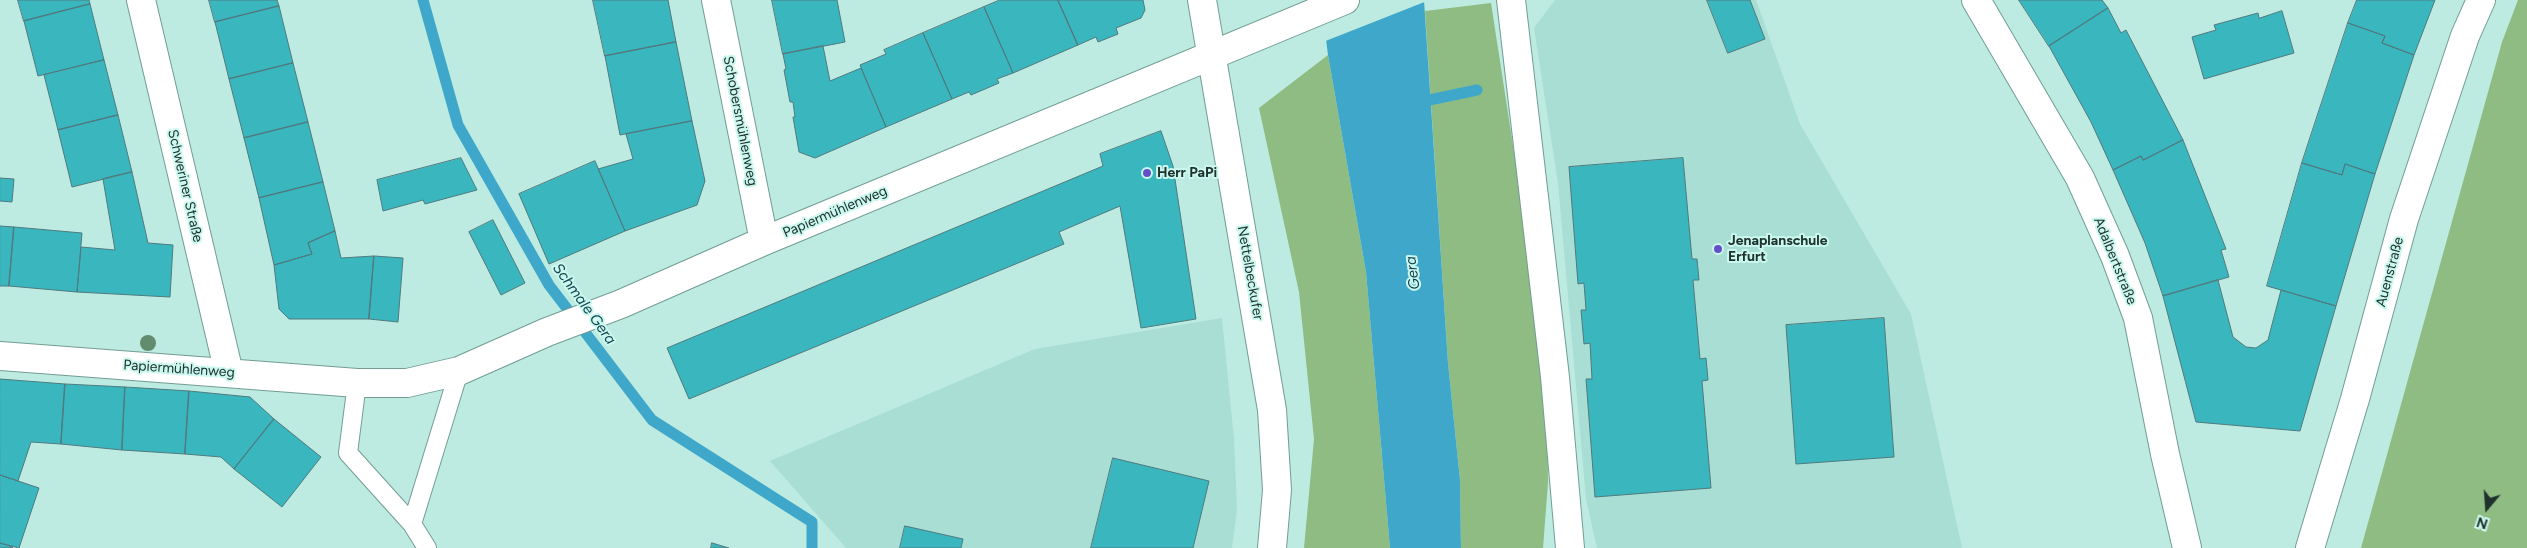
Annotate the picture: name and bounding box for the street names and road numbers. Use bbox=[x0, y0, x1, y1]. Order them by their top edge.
street label: Schobersmühlenweg bbox=[719, 55, 761, 187]
street label: Schweriner Straße bbox=[164, 128, 206, 244]
street label: Papiermühlenweg bbox=[780, 182, 890, 242]
street label: Adalbertstraße bbox=[2090, 215, 2140, 307]
street label: Nettelbeckufer bbox=[1233, 225, 1267, 321]
street label: Auenstraße bbox=[2373, 235, 2407, 309]
street label: Papiermühlenweg bbox=[123, 357, 235, 381]

